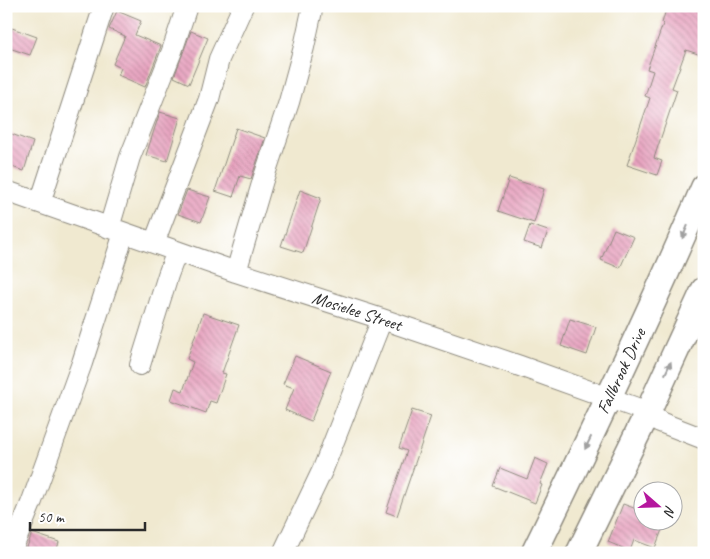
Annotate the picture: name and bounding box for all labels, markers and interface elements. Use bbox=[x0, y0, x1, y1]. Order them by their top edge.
one-way arrow bbox=[680, 225, 688, 239]
street label: Mosielee Street bbox=[310, 286, 406, 336]
street label: Fallbrook Drive bbox=[592, 324, 651, 417]
one-way arrow bbox=[664, 361, 672, 375]
one-way arrow bbox=[584, 436, 592, 450]
north arrow bbox=[632, 482, 682, 532]
scale bar bbox=[30, 499, 145, 531]
text: N bbox=[659, 503, 679, 519]
text: 50 m bbox=[38, 508, 65, 527]

